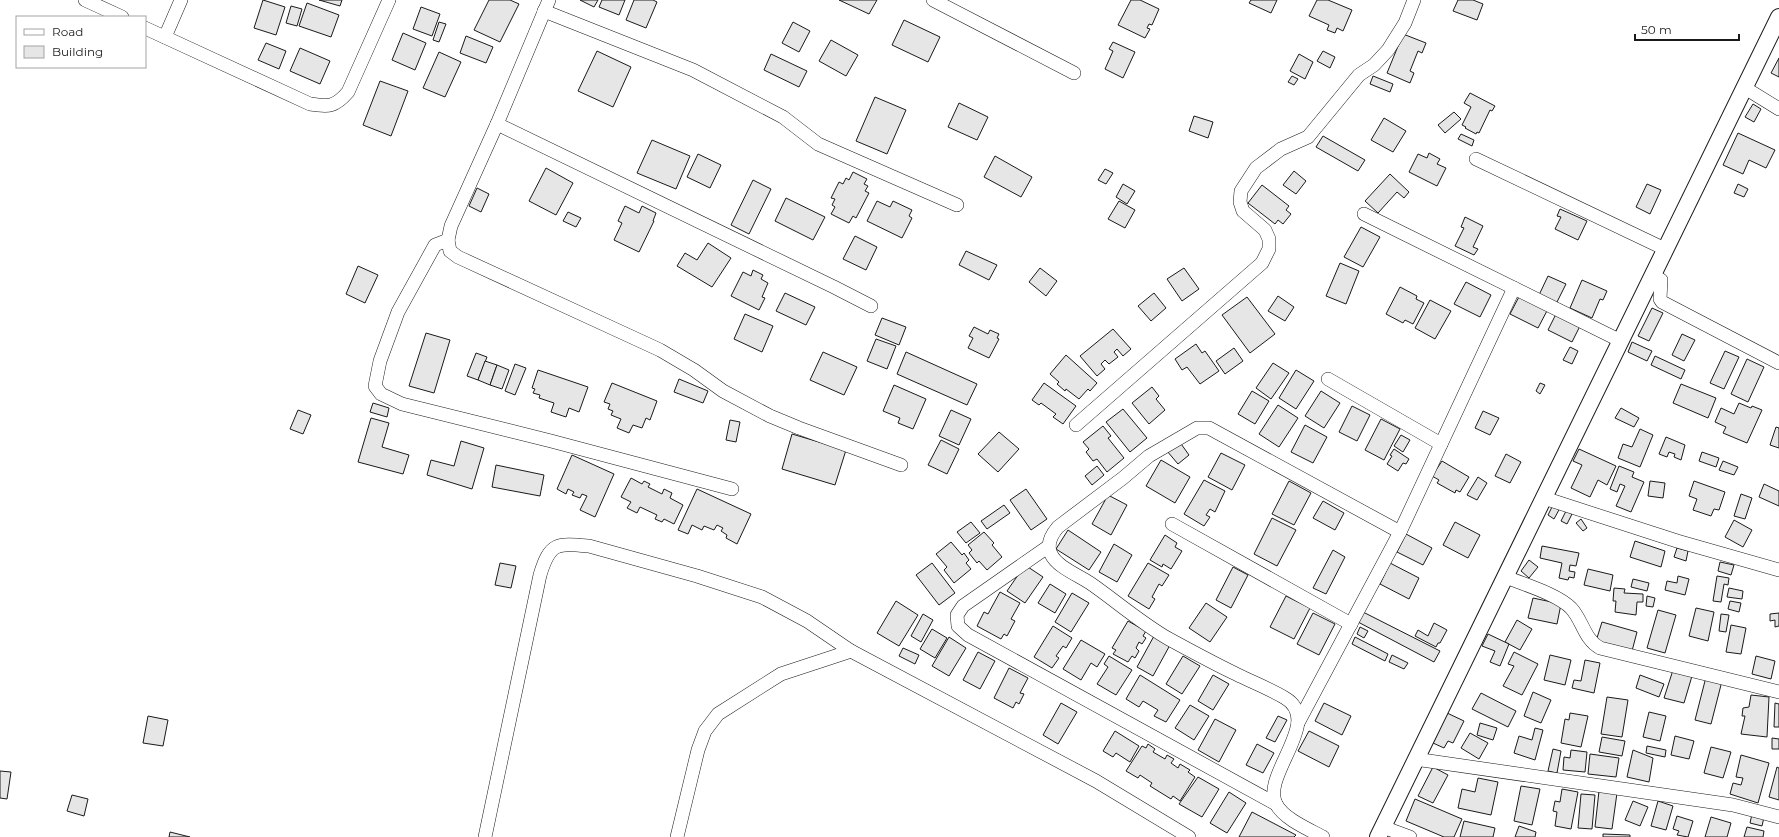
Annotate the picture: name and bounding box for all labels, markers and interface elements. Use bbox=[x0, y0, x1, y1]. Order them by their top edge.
legend bbox=[16, 16, 146, 68]
scale bar bbox=[1635, 16, 1739, 42]
text: 50 m bbox=[1641, 22, 1672, 37]
text: Road bbox=[52, 24, 83, 39]
text: Building bbox=[52, 44, 103, 59]

